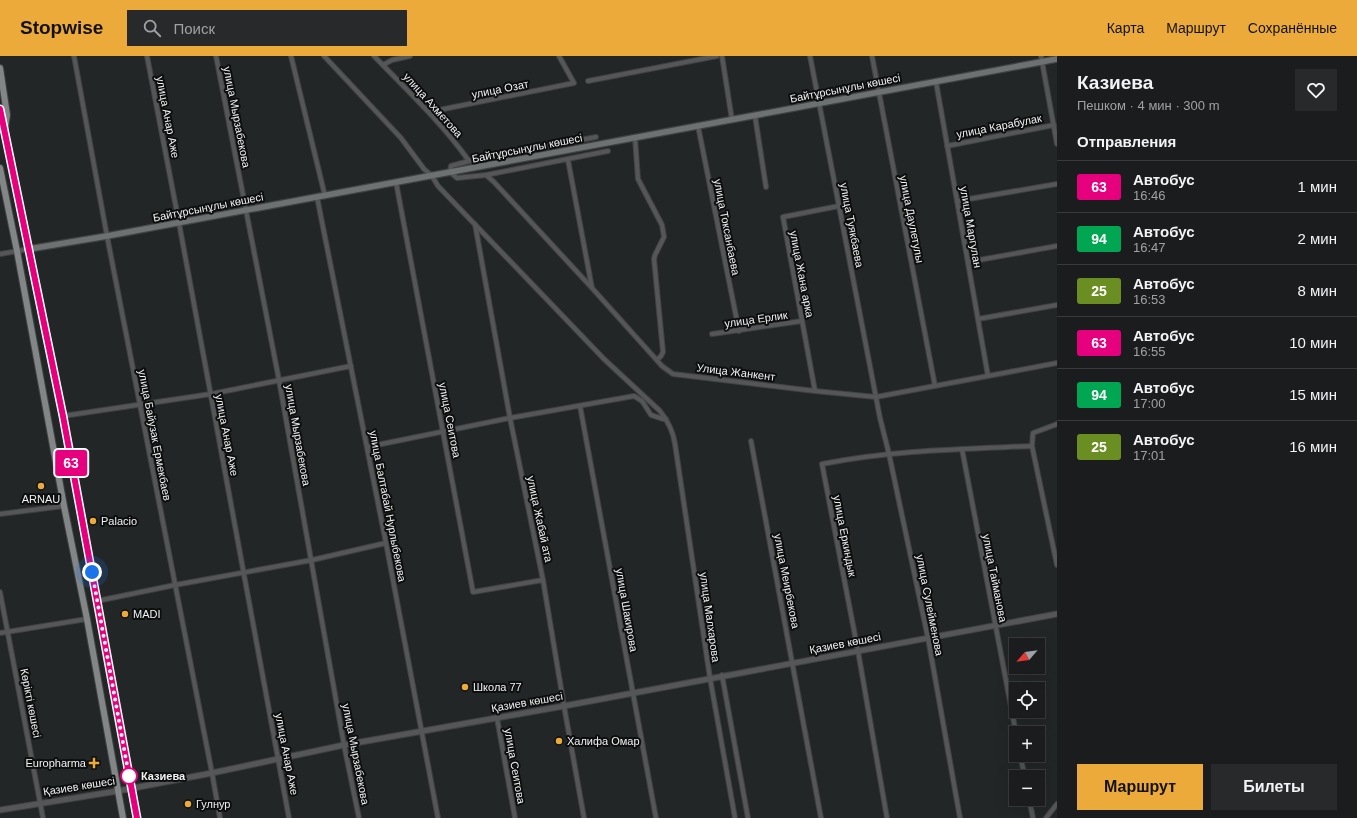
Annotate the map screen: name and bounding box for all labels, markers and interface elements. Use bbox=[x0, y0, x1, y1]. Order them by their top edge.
search box bbox=[127, 10, 407, 46]
text: Stopwise bbox=[20, 17, 103, 38]
icon: search bbox=[141, 17, 163, 39]
text: Поиск bbox=[173, 20, 215, 37]
text: Карта bbox=[1107, 20, 1144, 36]
text: Маршрут bbox=[1166, 20, 1226, 36]
text: Сохранённые bbox=[1248, 20, 1337, 36]
street label: улица Мырзабекова bbox=[221, 65, 253, 169]
button: heart bbox=[1295, 69, 1337, 111]
street label: улица Ахметова bbox=[401, 70, 466, 140]
street label: Байтұрсынұлы көшесі bbox=[789, 71, 901, 105]
text: Казиева bbox=[1077, 72, 1153, 93]
street label: улица Анар Аже bbox=[154, 75, 182, 159]
street label: улица Озат bbox=[470, 78, 530, 100]
text: Пешком · 4 мин · 300 m bbox=[1077, 98, 1219, 113]
street label: улица Карабулак bbox=[955, 112, 1043, 140]
street label: Байтұрсынұлы көшесі bbox=[471, 131, 583, 165]
text: Отправления bbox=[1077, 133, 1176, 150]
text: Автобус bbox=[1133, 171, 1195, 188]
street label: улица Даулетулы bbox=[898, 174, 926, 264]
street label: улица Токсанбаева bbox=[712, 178, 742, 277]
text: 1 мин bbox=[1298, 178, 1337, 195]
text: 63 bbox=[1091, 179, 1107, 195]
street label: улица Туякбаева bbox=[838, 182, 866, 269]
street label: улица Маргулан bbox=[958, 185, 984, 269]
text: 16:46 bbox=[1133, 188, 1166, 203]
street label: Байтұрсынұлы көшесі bbox=[152, 190, 264, 224]
text: Автобус bbox=[1133, 223, 1195, 240]
street label: улица Жана арка bbox=[788, 229, 816, 319]
text: 2 мин bbox=[1298, 230, 1337, 247]
text: 94 bbox=[1091, 231, 1107, 247]
text: 16:47 bbox=[1133, 240, 1166, 255]
text: Автобус bbox=[1133, 275, 1195, 292]
text: 8 мин bbox=[1298, 282, 1337, 299]
text: 25 bbox=[1091, 283, 1107, 299]
text: 16:53 bbox=[1133, 292, 1166, 307]
street label: улица Ерлик bbox=[724, 309, 789, 329]
text: Автобус bbox=[1133, 327, 1195, 344]
text: 10 мин bbox=[1289, 334, 1337, 351]
text: 63 bbox=[1091, 335, 1107, 351]
text: 16:55 bbox=[1133, 344, 1166, 359]
street label: Улица Жанкент bbox=[696, 361, 776, 383]
street label: улица Байузак Ермекбаев bbox=[136, 368, 174, 502]
text: Автобус bbox=[1133, 379, 1195, 396]
street label: улица Сеитова bbox=[437, 381, 463, 459]
street label: улица Мырзабекова bbox=[283, 383, 313, 487]
text: 15 мин bbox=[1289, 386, 1337, 403]
text: 94 bbox=[1091, 387, 1107, 403]
street label: улица Анар Аже bbox=[213, 393, 241, 477]
text: 17:00 bbox=[1133, 396, 1166, 411]
street label: улица Балтабай Нурлыбекова bbox=[367, 429, 409, 584]
text: Автобус bbox=[1133, 431, 1195, 448]
text: 16 мин bbox=[1289, 438, 1337, 455]
text: 25 bbox=[1091, 439, 1107, 455]
text: 17:01 bbox=[1133, 448, 1166, 463]
line badge: 63 bbox=[53, 450, 89, 476]
text: 63 bbox=[63, 455, 79, 471]
street label: улица Жабай ата bbox=[525, 475, 555, 564]
marker: ARNAU bbox=[36, 481, 46, 491]
place label: ARNAU bbox=[22, 493, 60, 505]
street label: улица Еркиндык bbox=[831, 494, 859, 578]
place label: Palacio bbox=[101, 515, 137, 527]
marker: Palacio bbox=[88, 516, 98, 526]
street label: улица Меирбекова bbox=[772, 533, 802, 630]
street label: улица Тайманова bbox=[981, 533, 1010, 624]
street label: улица Сулейменова bbox=[914, 553, 946, 658]
your location bbox=[82, 562, 102, 582]
street label: улица Шакирова bbox=[614, 567, 640, 654]
street label: улица Малхарова bbox=[698, 571, 722, 664]
place label: MADI bbox=[133, 608, 161, 620]
marker: MADI bbox=[120, 609, 130, 619]
street label: Қазиев көшесі bbox=[808, 630, 882, 656]
north arrow bbox=[1009, 638, 1045, 674]
map controls bbox=[1009, 638, 1045, 806]
street label: Көрікті көшесі bbox=[18, 667, 44, 739]
place label: Школа 77 bbox=[473, 681, 522, 693]
marker: Школа 77 bbox=[460, 682, 470, 692]
button: locate bbox=[1009, 682, 1045, 718]
street label: Қазиев көшесі bbox=[490, 690, 564, 714]
street label: улица Мырзабекова bbox=[340, 702, 372, 806]
street label: улица Анар Аже bbox=[273, 712, 301, 796]
button: + bbox=[1009, 726, 1045, 762]
street label: улица Сеитова bbox=[502, 727, 528, 806]
place label: Халифа Омар bbox=[567, 735, 640, 747]
marker: Халифа Омар bbox=[554, 736, 564, 746]
place label: Europharma bbox=[25, 757, 87, 769]
marker: Europharma bbox=[89, 758, 99, 768]
button: Маршрут bbox=[1077, 764, 1203, 810]
button: Билеты bbox=[1211, 764, 1337, 810]
marker: Казиева bbox=[120, 767, 138, 785]
place label: Казиева bbox=[141, 770, 186, 782]
button: − bbox=[1009, 770, 1045, 806]
street label: Қазиев көшесі bbox=[42, 774, 116, 798]
place label: Гулнур bbox=[196, 798, 230, 810]
marker: Гулнур bbox=[183, 799, 193, 809]

